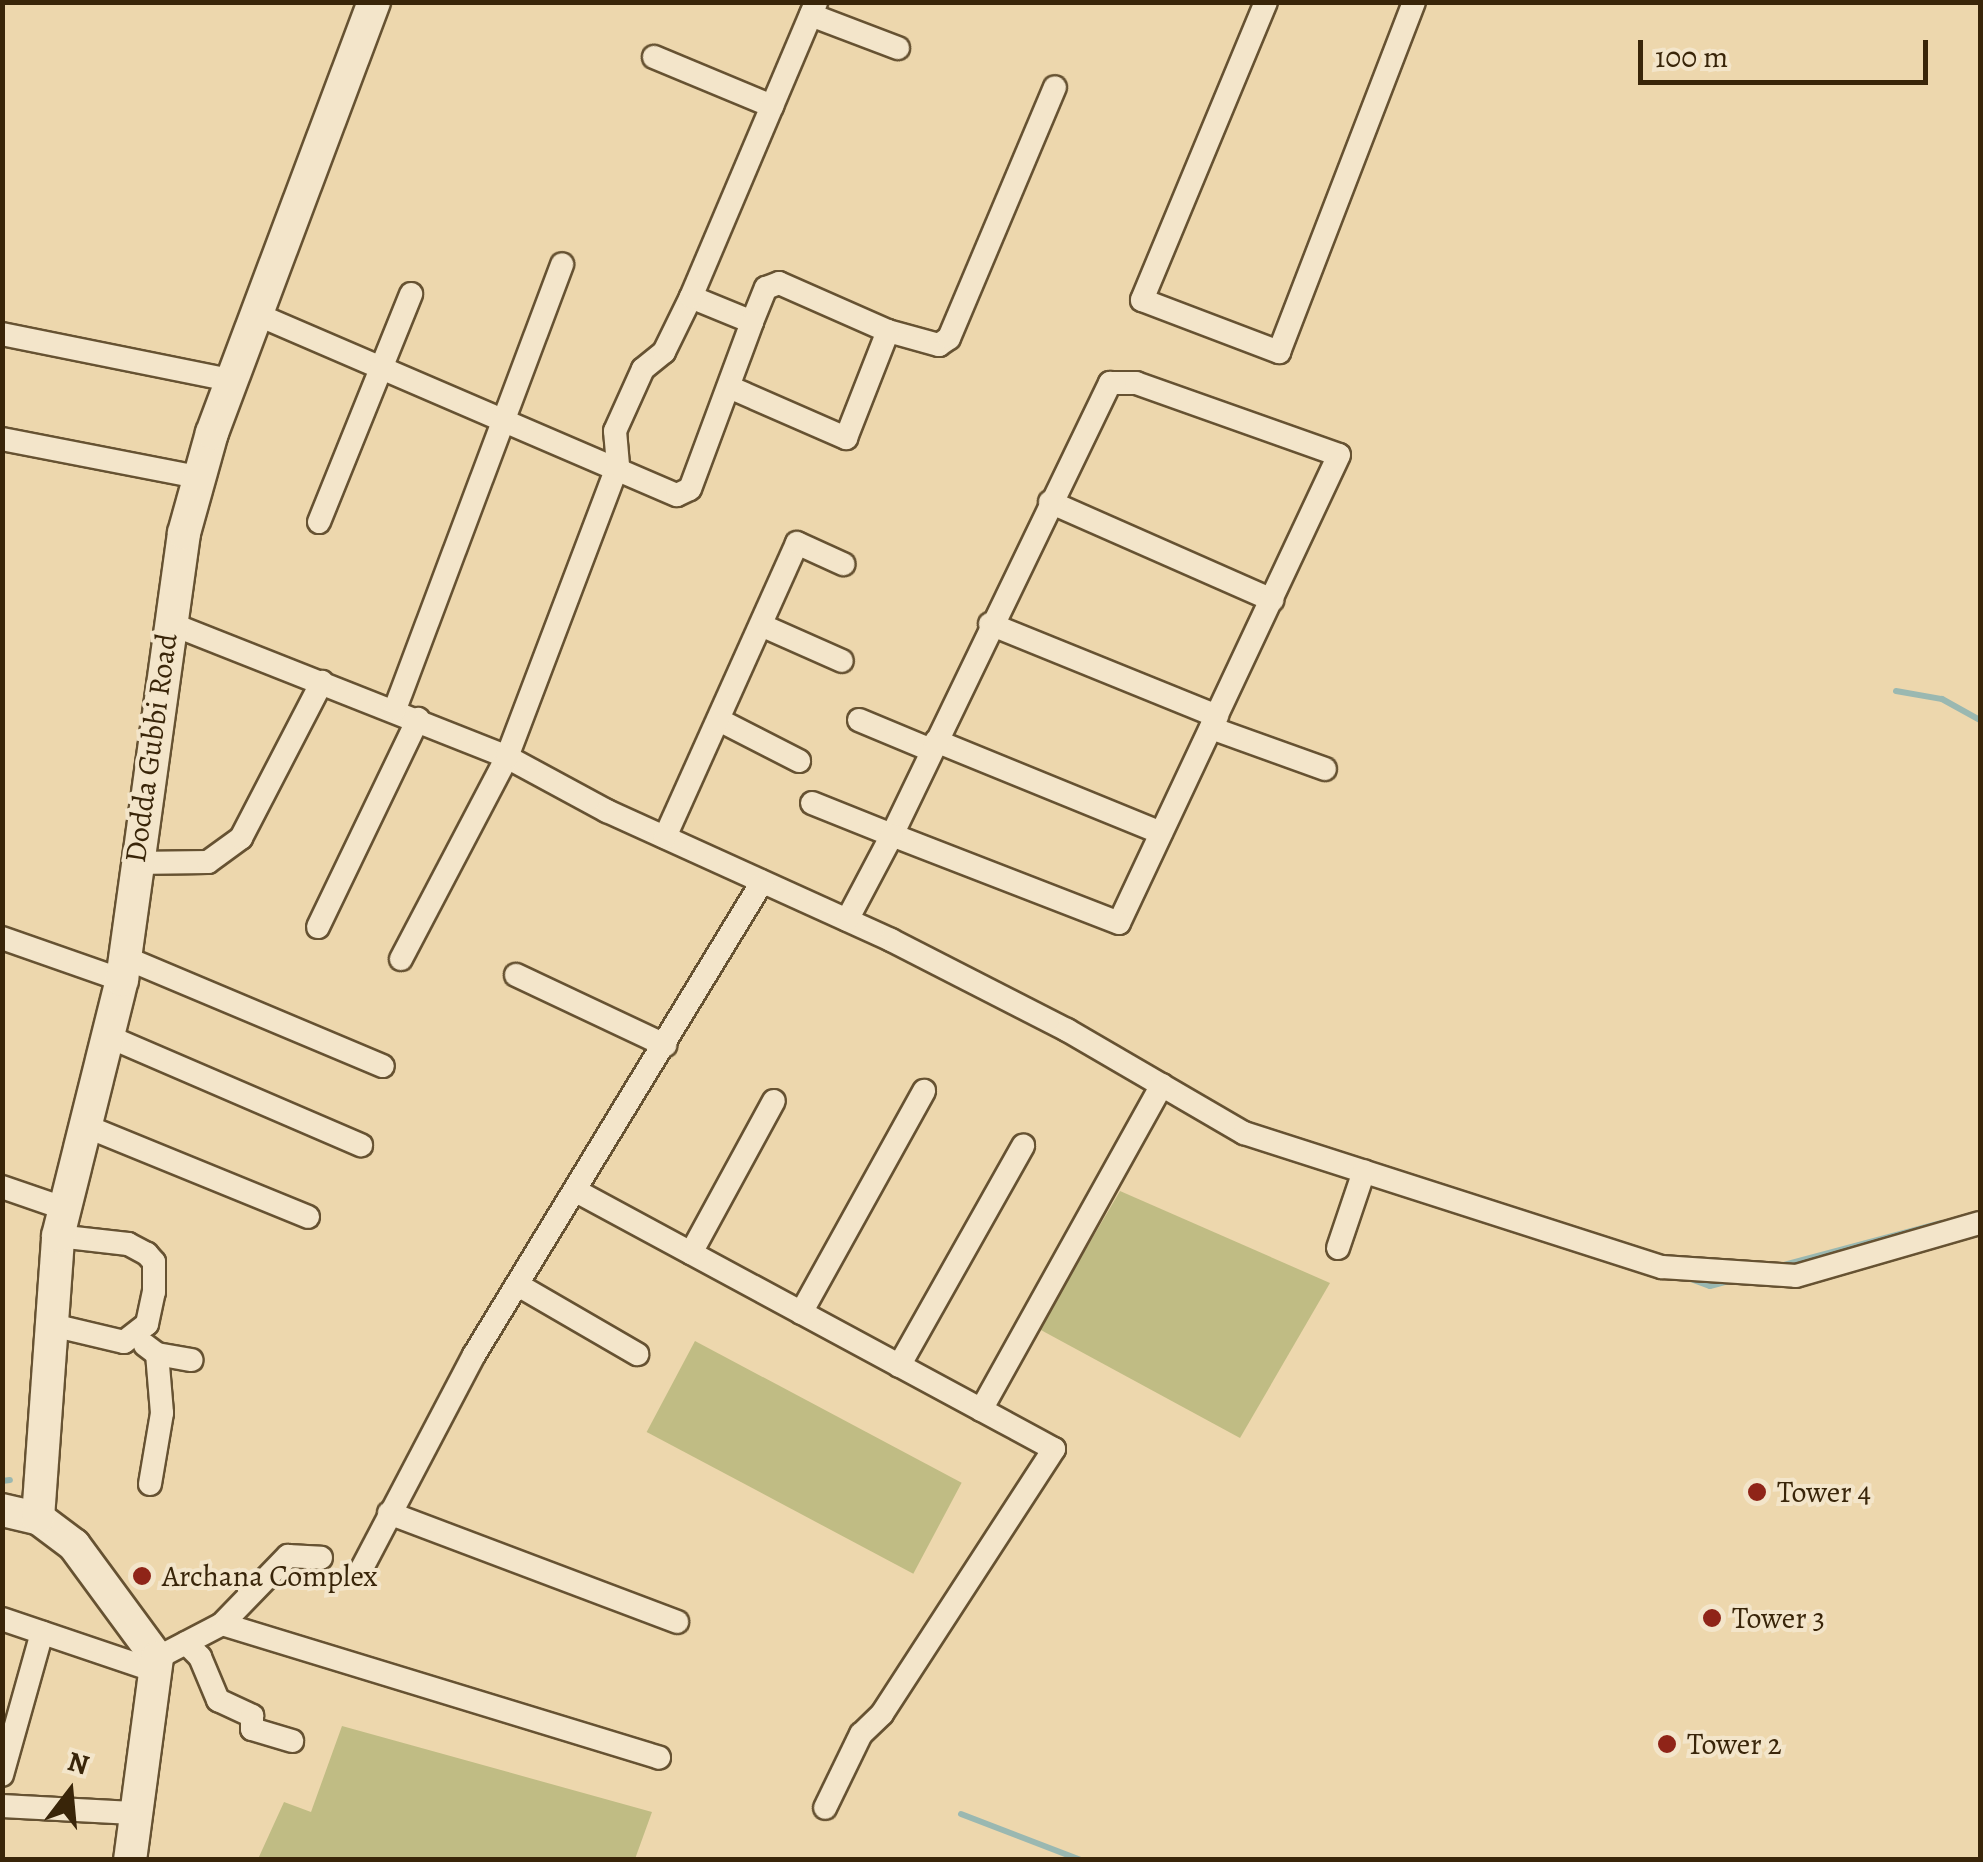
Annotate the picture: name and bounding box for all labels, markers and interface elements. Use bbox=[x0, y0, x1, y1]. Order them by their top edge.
scale bar bbox=[1643, 20, 1933, 82]
text: 100 m bbox=[1655, 37, 1728, 77]
street label: Dodda Gubbi Road bbox=[117, 631, 185, 865]
place label: Tower 4 bbox=[1777, 1474, 1871, 1510]
marker: Tower 4 bbox=[1746, 1481, 1768, 1503]
place label: Archana Complex bbox=[162, 1558, 378, 1594]
marker: Archana Complex bbox=[131, 1565, 153, 1587]
place label: Tower 3 bbox=[1732, 1600, 1825, 1636]
marker: Tower 3 bbox=[1701, 1607, 1723, 1629]
place label: Tower 2 bbox=[1687, 1726, 1782, 1762]
marker: Tower 2 bbox=[1656, 1733, 1678, 1755]
north arrow bbox=[20, 1742, 120, 1842]
text: N bbox=[63, 1742, 93, 1784]

